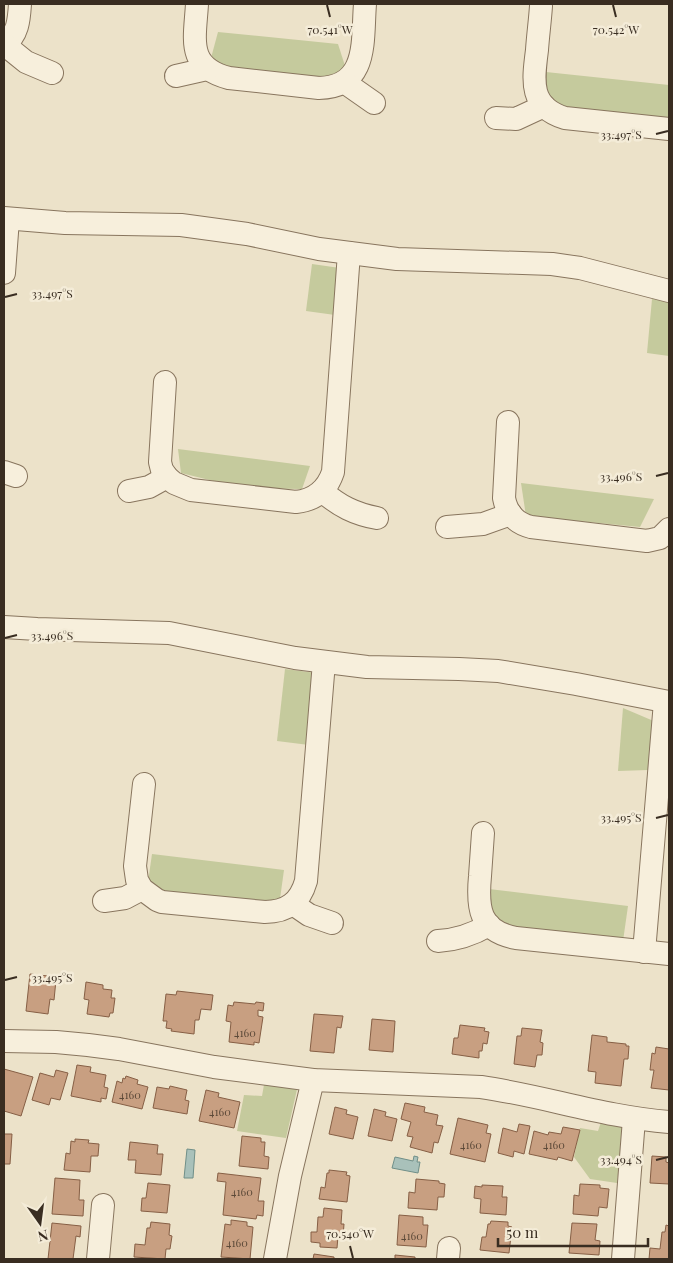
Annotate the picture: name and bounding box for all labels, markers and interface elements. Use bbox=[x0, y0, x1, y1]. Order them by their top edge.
text: 70.541°W bbox=[307, 21, 353, 37]
text: 70.542°W bbox=[593, 21, 639, 37]
text: 33.497°S bbox=[600, 126, 642, 142]
text: 33.497°S bbox=[31, 285, 73, 301]
text: 33.496°S bbox=[600, 468, 642, 484]
text: 33.496°S bbox=[31, 627, 73, 643]
text: 33.495°S bbox=[600, 809, 642, 825]
text: 33.495°S bbox=[31, 969, 73, 985]
house number: 4160 bbox=[234, 1025, 256, 1040]
house number: 4160 bbox=[119, 1087, 141, 1102]
house number: 4160 bbox=[209, 1104, 231, 1119]
house number: 4160 bbox=[460, 1137, 482, 1152]
house number: 4160 bbox=[543, 1137, 565, 1152]
text: 33.494°S bbox=[600, 1151, 642, 1167]
house number: 4160 bbox=[231, 1184, 253, 1199]
north arrow bbox=[15, 1198, 65, 1248]
scale bar bbox=[498, 1216, 648, 1248]
text: 50 m bbox=[506, 1222, 539, 1242]
text: 70.540°W bbox=[326, 1225, 374, 1241]
text: N bbox=[36, 1226, 50, 1247]
house number: 4160 bbox=[401, 1228, 423, 1243]
house number: 4160 bbox=[226, 1235, 248, 1250]

